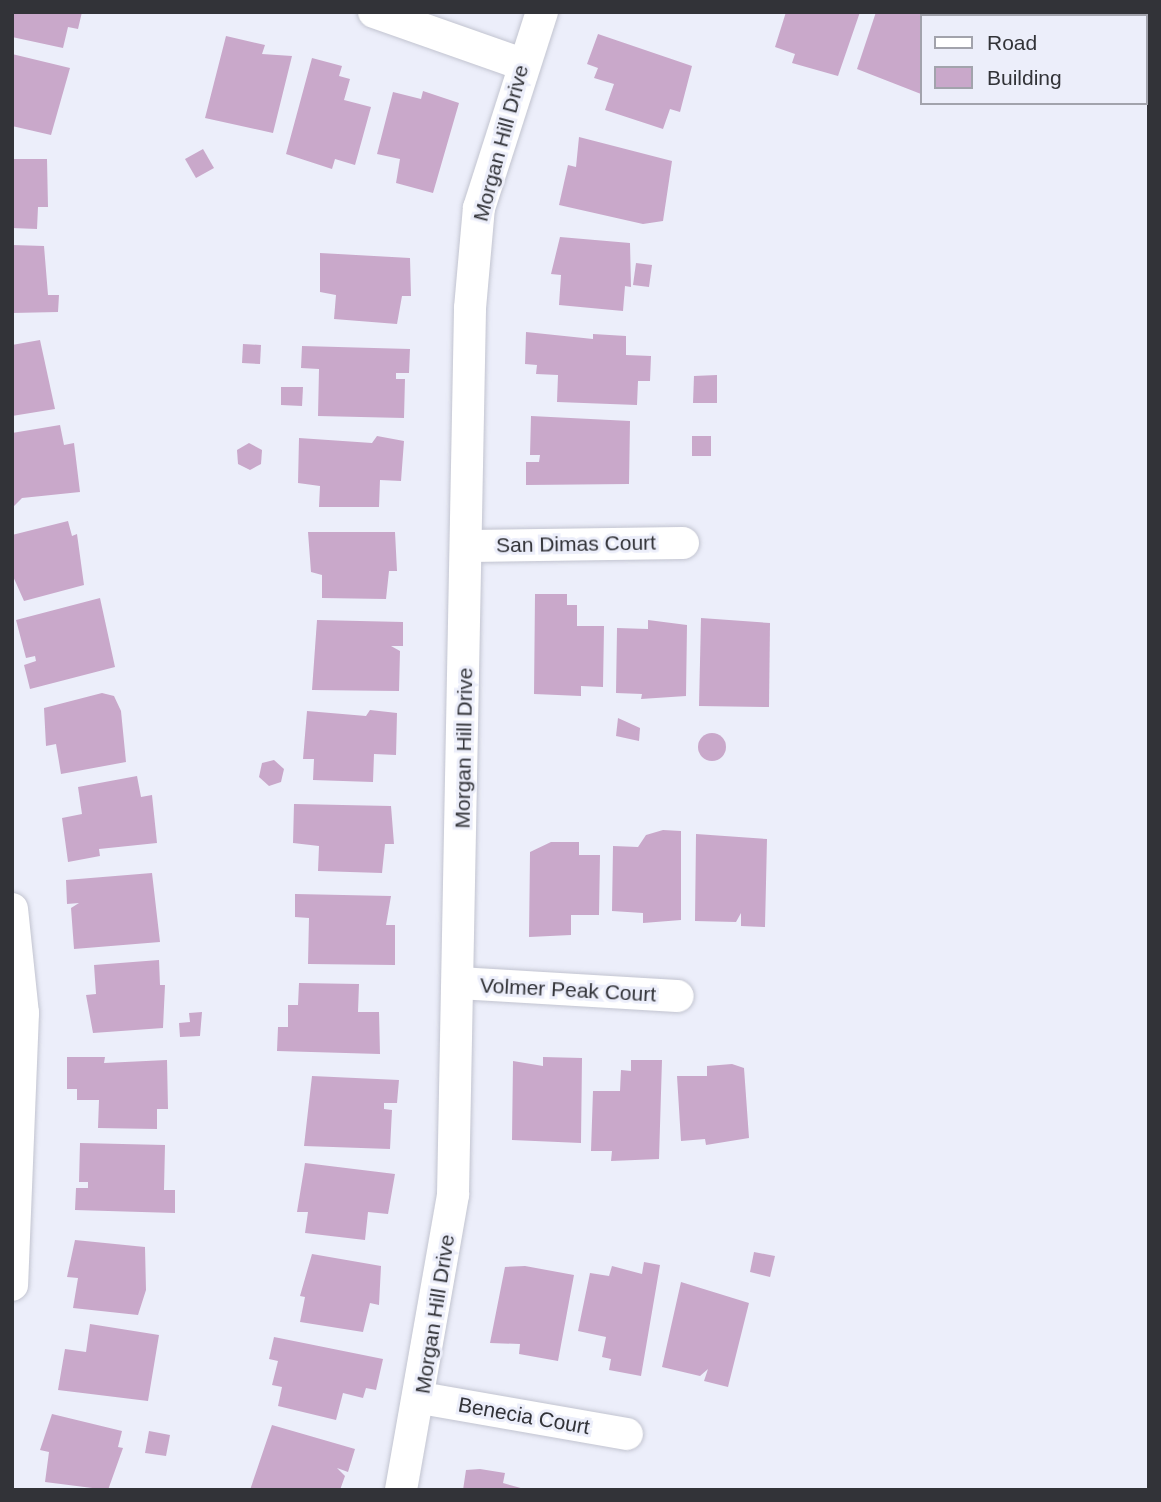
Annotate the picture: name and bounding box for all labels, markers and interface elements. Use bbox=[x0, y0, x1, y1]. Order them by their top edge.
legend bbox=[920, 14, 1147, 105]
text: Road bbox=[987, 31, 1037, 54]
street label: Morgan Hill Drive bbox=[468, 62, 534, 224]
text: Building bbox=[987, 66, 1062, 89]
street label: San Dimas Court bbox=[496, 530, 656, 558]
street label: Morgan Hill Drive bbox=[450, 667, 478, 829]
street label: Volmer Peak Court bbox=[479, 973, 657, 1007]
street label: Morgan Hill Drive bbox=[410, 1233, 460, 1395]
street label: Benecia Court bbox=[456, 1392, 592, 1440]

